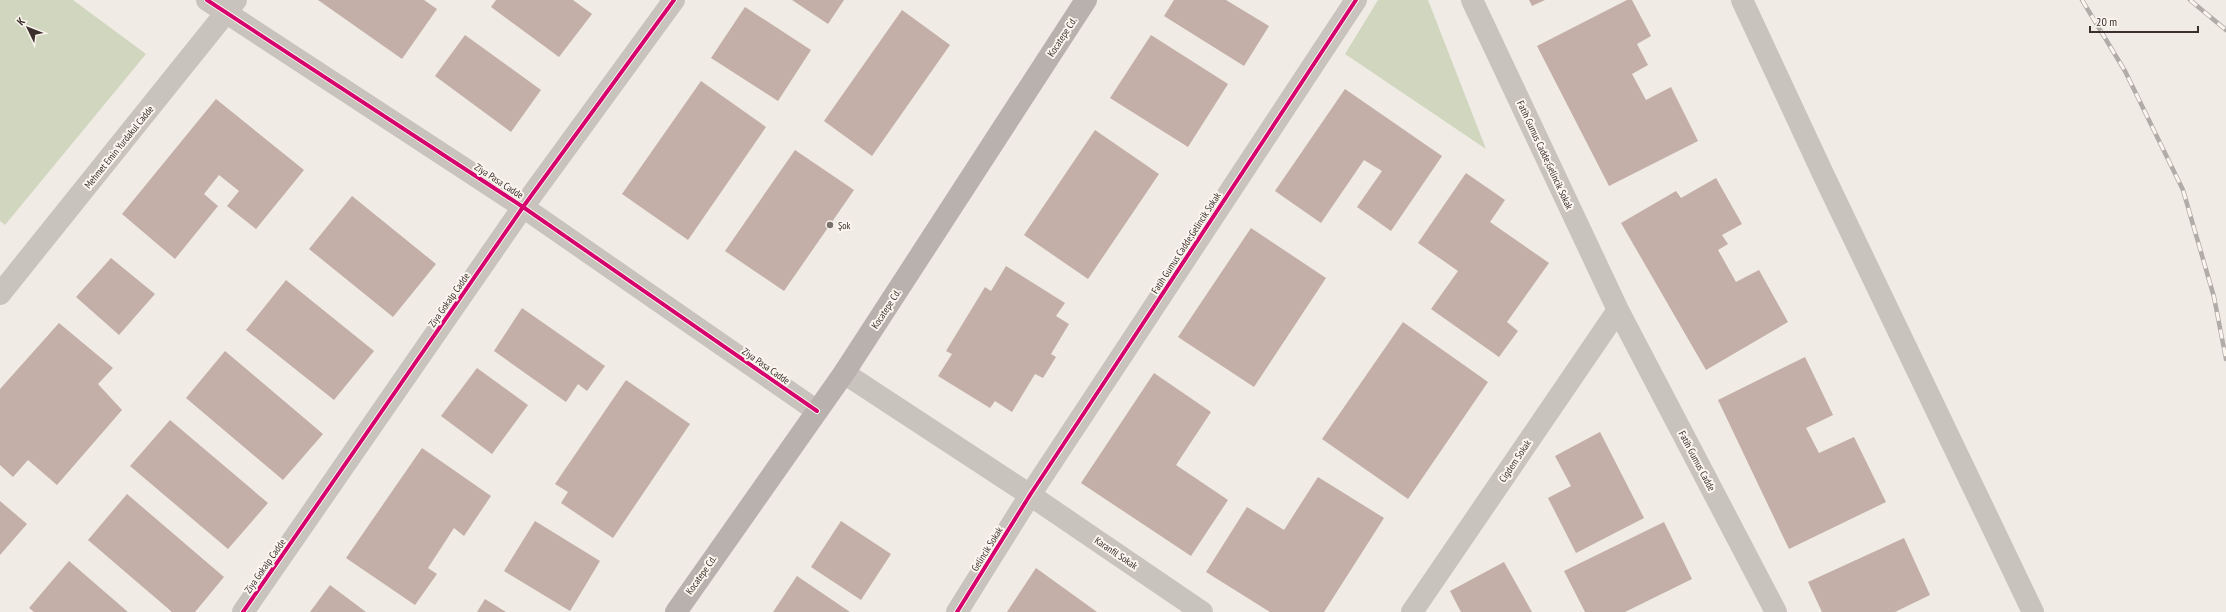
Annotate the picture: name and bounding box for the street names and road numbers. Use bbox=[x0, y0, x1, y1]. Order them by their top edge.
street label: Kocatepe Cd. bbox=[1044, 15, 1080, 59]
street label: Fatih Gumus Cadde;Gelincik Sokak bbox=[1514, 99, 1576, 211]
street label: Mehmet Emin Yurdakul Cadde bbox=[82, 103, 156, 191]
street label: Ziya Pasa Cadde bbox=[472, 160, 526, 202]
street label: Fatih Gumus Cadde;Gelincik Sokak bbox=[1148, 190, 1224, 296]
street label: Ziya Gokalp Cadde bbox=[425, 270, 473, 330]
street label: Kocatepe Cd. bbox=[868, 287, 904, 331]
street label: Ziya Pasa Cadde bbox=[740, 345, 792, 387]
street label: Fatih Gumus Cadde bbox=[1676, 429, 1718, 493]
street label: Cigdem Sokak bbox=[1496, 437, 1534, 485]
street label: Gelincik Sokak bbox=[968, 524, 1006, 574]
street label: Karanfil Sokak bbox=[1092, 534, 1140, 572]
street label: Ziya Gokalp Cadde bbox=[241, 536, 289, 596]
street label: Kocatepe Cd. bbox=[683, 553, 719, 597]

